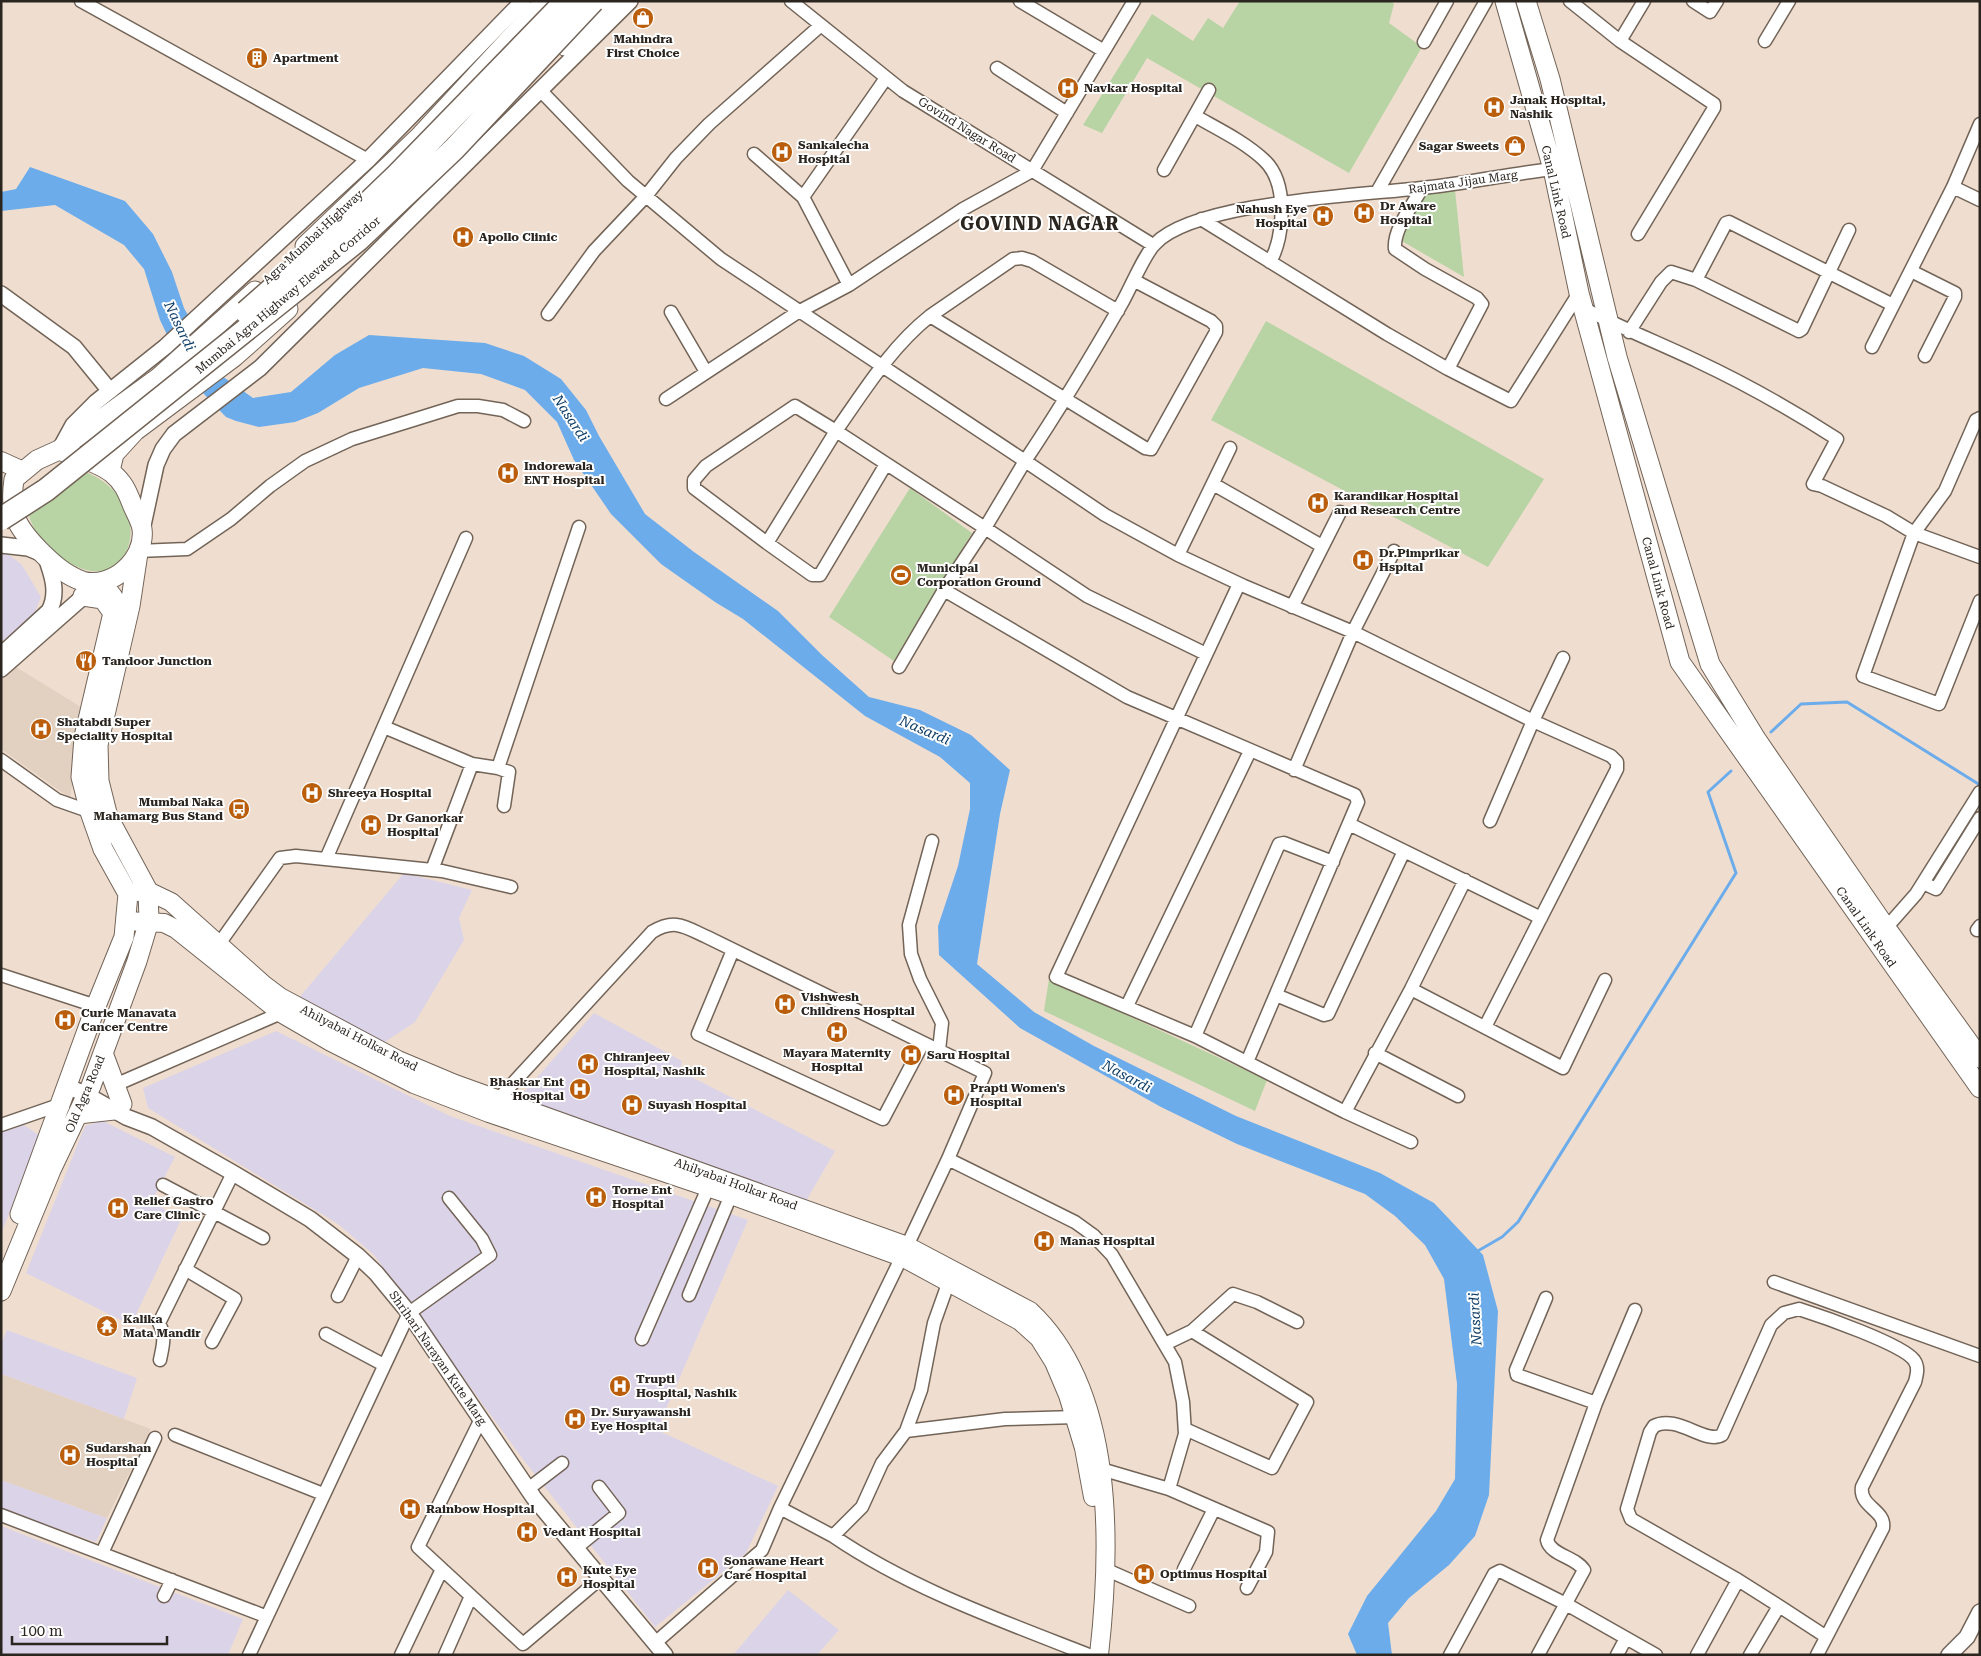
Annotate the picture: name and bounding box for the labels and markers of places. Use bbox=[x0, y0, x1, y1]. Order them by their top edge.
shop icon: Mahindra First Choice bbox=[631, 6, 655, 30]
place label: Mahindra First Choice bbox=[606, 32, 680, 60]
building icon: Apartment bbox=[245, 46, 269, 70]
place label: Apartment bbox=[273, 51, 339, 65]
hospital icon: Navkar Hospital bbox=[1056, 76, 1080, 100]
place label: Navkar Hospital bbox=[1084, 81, 1182, 95]
place label: Janak Hospital, Nashik bbox=[1510, 93, 1606, 121]
hospital icon: Janak Hospital, Nashik bbox=[1482, 95, 1506, 119]
shop icon: Sagar Sweets bbox=[1503, 134, 1527, 158]
place label: Sankalecha Hospital bbox=[798, 138, 869, 166]
place label: Sagar Sweets bbox=[1419, 139, 1499, 153]
hospital icon: Sankalecha Hospital bbox=[770, 140, 794, 164]
place label: Dr Aware Hospital bbox=[1380, 199, 1436, 227]
hospital icon: Dr Aware Hospital bbox=[1352, 201, 1376, 225]
place label: Nahush Eye Hospital bbox=[1236, 202, 1307, 230]
hospital icon: Nahush Eye Hospital bbox=[1311, 204, 1335, 228]
hospital icon: Apollo Clinic bbox=[451, 225, 475, 249]
place label: Apollo Clinic bbox=[479, 230, 558, 244]
place label: Indorewala ENT Hospital bbox=[524, 459, 604, 487]
hospital icon: Indorewala ENT Hospital bbox=[496, 461, 520, 485]
place label: Karandikar Hospital and Research Centre bbox=[1334, 489, 1460, 517]
hospital icon: Karandikar Hospital and Research Centre bbox=[1306, 491, 1330, 515]
place label: Dr.Pimprikar Hspital bbox=[1379, 546, 1460, 574]
hospital icon: Dr.Pimprikar Hspital bbox=[1351, 548, 1375, 572]
place label: Municipal Corporation Ground bbox=[917, 561, 1041, 589]
sports icon: Municipal Corporation Ground bbox=[889, 563, 913, 587]
restaurant icon: Tandoor Junction bbox=[74, 649, 98, 673]
place label: Tandoor Junction bbox=[102, 654, 212, 668]
place label: Shatabdi Super Speciality Hospital bbox=[57, 715, 173, 743]
hospital icon: Shatabdi Super Speciality Hospital bbox=[29, 717, 53, 741]
hospital icon: Shreeya Hospital bbox=[300, 781, 324, 805]
place label: Shreeya Hospital bbox=[328, 786, 432, 800]
place label: Mumbai Naka Mahamarg Bus Stand bbox=[94, 795, 223, 823]
bus stop icon: Mumbai Naka Mahamarg Bus Stand bbox=[227, 797, 251, 821]
place label: Dr Ganorkar Hospital bbox=[387, 811, 464, 839]
hospital icon: Dr Ganorkar Hospital bbox=[359, 813, 383, 837]
place label: Vishwesh Childrens Hospital bbox=[801, 990, 915, 1018]
hospital icon: Vishwesh Childrens Hospital bbox=[773, 992, 797, 1016]
place label: Curie Manavata Cancer Centre bbox=[81, 1006, 176, 1034]
hospital icon: Curie Manavata Cancer Centre bbox=[53, 1008, 77, 1032]
hospital icon: Mayara Maternity Hospital bbox=[825, 1020, 849, 1044]
hospital icon: Saru Hospital bbox=[899, 1043, 923, 1067]
place label: Mayara Maternity Hospital bbox=[783, 1046, 892, 1074]
place label: Saru Hospital bbox=[927, 1048, 1010, 1062]
place label: Chiranjeev Hospital, Nashik bbox=[604, 1050, 706, 1078]
hospital icon: Chiranjeev Hospital, Nashik bbox=[576, 1052, 600, 1076]
place label: Bhaskar Ent Hospital bbox=[490, 1075, 564, 1103]
hospital icon: Bhaskar Ent Hospital bbox=[568, 1077, 592, 1101]
place label: Prapti Women's Hospital bbox=[970, 1081, 1065, 1109]
hospital icon: Prapti Women's Hospital bbox=[942, 1083, 966, 1107]
hospital icon: Suyash Hospital bbox=[620, 1093, 644, 1117]
place label: Suyash Hospital bbox=[648, 1098, 747, 1112]
place label: Torne Ent Hospital bbox=[612, 1183, 672, 1211]
hospital icon: Torne Ent Hospital bbox=[584, 1185, 608, 1209]
place label: Relief Gastro Care Clinic bbox=[134, 1194, 214, 1222]
hospital icon: Relief Gastro Care Clinic bbox=[106, 1196, 130, 1220]
hospital icon: Manas Hospital bbox=[1032, 1229, 1056, 1253]
place label: Manas Hospital bbox=[1060, 1234, 1155, 1248]
place label: Kalika Mata Mandir bbox=[123, 1312, 201, 1340]
temple icon: Kalika Mata Mandir bbox=[95, 1314, 119, 1338]
place label: Trupti Hospital, Nashik bbox=[636, 1372, 738, 1400]
hospital icon: Trupti Hospital, Nashik bbox=[608, 1374, 632, 1398]
place label: Dr. Suryawanshi Eye Hospital bbox=[591, 1405, 691, 1433]
hospital icon: Dr. Suryawanshi Eye Hospital bbox=[563, 1407, 587, 1431]
place label: Sudarshan Hospital bbox=[86, 1441, 151, 1469]
hospital icon: Sudarshan Hospital bbox=[58, 1443, 82, 1467]
hospital icon: Rainbow Hospital bbox=[398, 1497, 422, 1521]
place label: Rainbow Hospital bbox=[426, 1502, 534, 1516]
hospital icon: Vedant Hospital bbox=[515, 1520, 539, 1544]
place label: Vedant Hospital bbox=[543, 1525, 641, 1539]
place label: Sonawane Heart Care Hospital bbox=[724, 1554, 824, 1582]
hospital icon: Sonawane Heart Care Hospital bbox=[696, 1556, 720, 1580]
hospital icon: Optimus Hospital bbox=[1132, 1562, 1156, 1586]
place label: Kute Eye Hospital bbox=[583, 1563, 637, 1591]
hospital icon: Kute Eye Hospital bbox=[555, 1565, 579, 1589]
place label: Optimus Hospital bbox=[1160, 1567, 1267, 1581]

